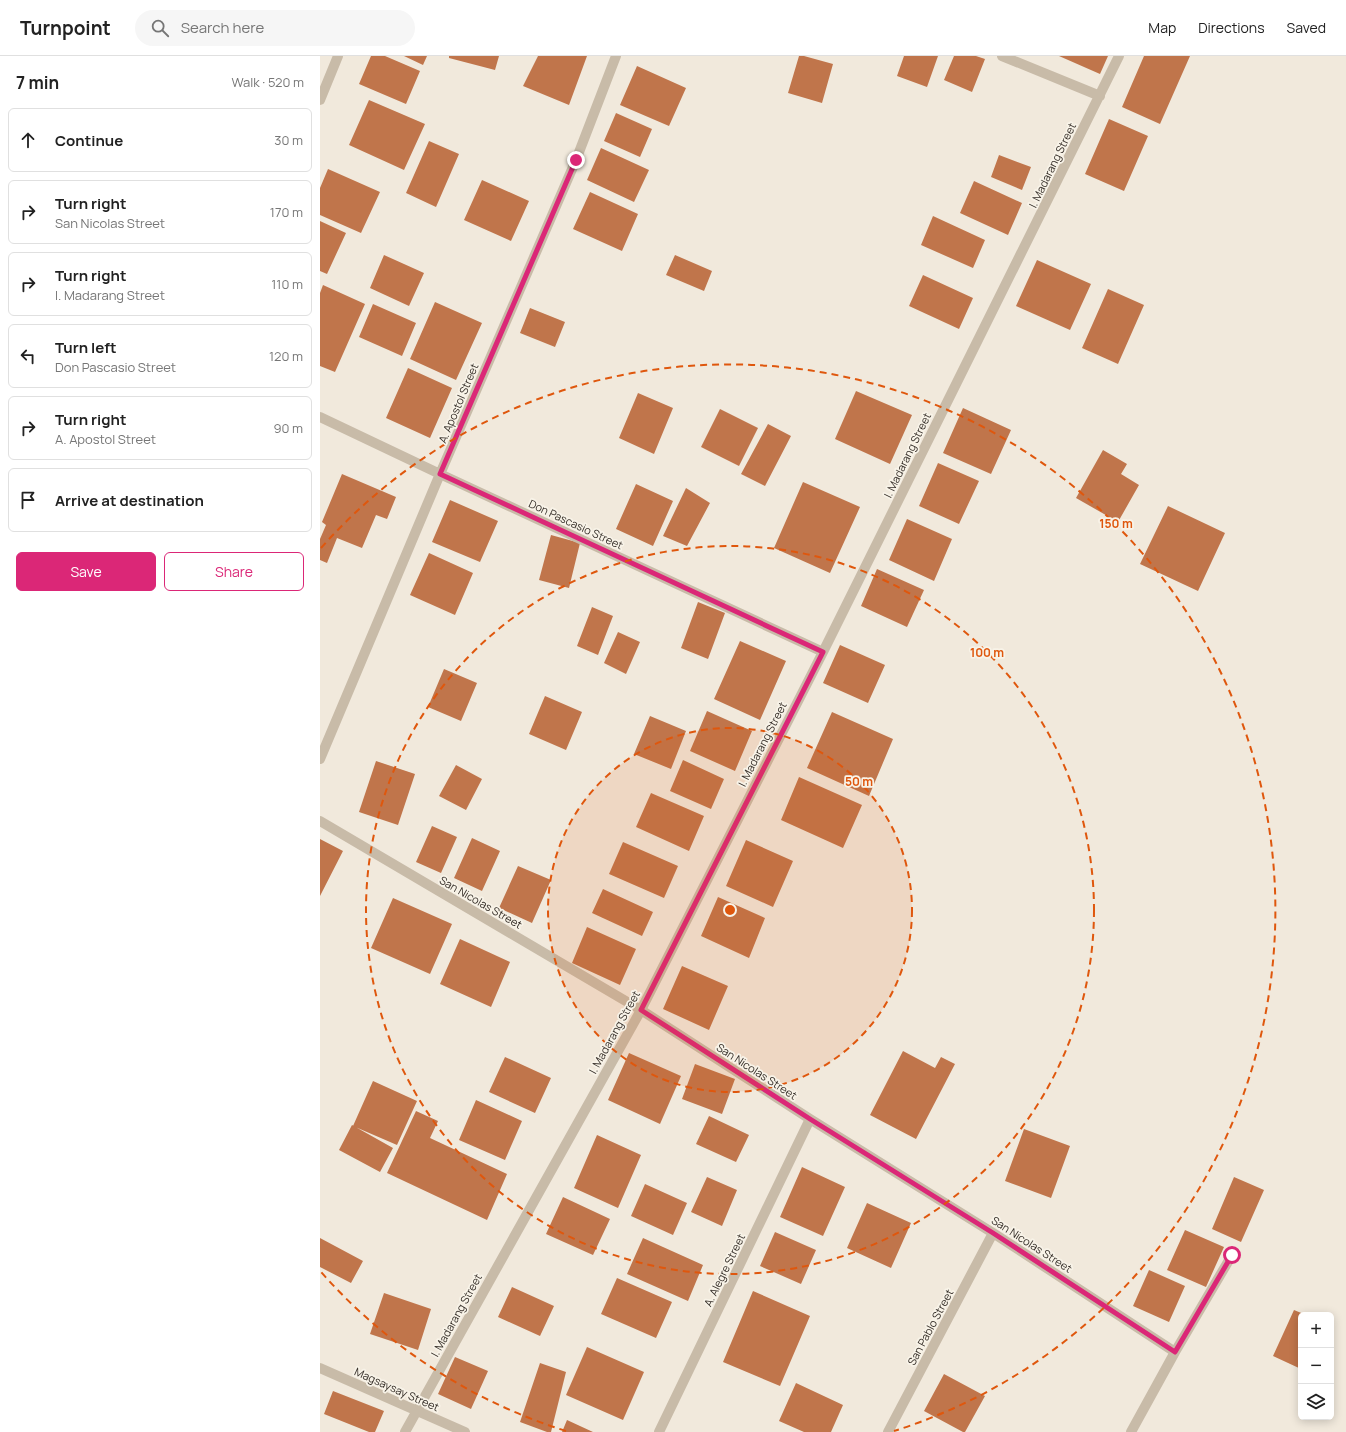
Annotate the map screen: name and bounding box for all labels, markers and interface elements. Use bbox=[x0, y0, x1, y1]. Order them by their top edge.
search box bbox=[135, 10, 415, 46]
text: Turnpoint bbox=[20, 15, 111, 41]
icon: search bbox=[149, 17, 171, 39]
text: Search here bbox=[181, 17, 264, 38]
text: Map bbox=[1148, 18, 1176, 37]
text: Directions bbox=[1198, 18, 1265, 37]
text: Saved bbox=[1287, 18, 1326, 37]
text: 7 min bbox=[16, 71, 59, 94]
text: Walk · 520 m bbox=[231, 73, 304, 91]
street label: I. Madarang Street bbox=[1025, 120, 1079, 210]
icon: ahead bbox=[17, 129, 39, 151]
text: Continue bbox=[55, 130, 123, 151]
text: 30 m bbox=[274, 131, 303, 149]
route end bbox=[567, 151, 585, 169]
text: Turn right bbox=[55, 193, 126, 214]
icon: right bbox=[17, 201, 39, 223]
text: 170 m bbox=[270, 203, 303, 221]
text: San Nicolas Street bbox=[55, 214, 165, 232]
text: Turn right bbox=[55, 265, 126, 286]
icon: right bbox=[17, 273, 39, 295]
text: 110 m bbox=[271, 275, 303, 293]
text: I. Madarang Street bbox=[55, 286, 165, 304]
text: Turn left bbox=[55, 337, 117, 358]
icon: left bbox=[17, 345, 39, 367]
text: 120 m bbox=[269, 347, 303, 365]
text: Don Pascasio Street bbox=[55, 358, 176, 376]
street label: A. Apostol Street bbox=[434, 361, 482, 445]
text: Turn right bbox=[55, 409, 126, 430]
street label: I. Madarang Street bbox=[880, 410, 934, 500]
icon: right bbox=[17, 417, 39, 439]
text: 90 m bbox=[273, 419, 303, 437]
text: A. Apostol Street bbox=[55, 430, 156, 448]
icon: arrive bbox=[17, 489, 39, 511]
text: Arrive at destination bbox=[55, 490, 204, 511]
street label: Don Pascasio Street bbox=[526, 496, 626, 552]
text: 150 m bbox=[1099, 515, 1133, 532]
button: Save bbox=[16, 552, 156, 591]
button: Share bbox=[164, 552, 304, 591]
text: 100 m bbox=[970, 644, 1004, 661]
street label: I. Madarang Street bbox=[734, 699, 790, 789]
text: 50 m bbox=[845, 773, 873, 790]
street label: San Nicolas Street bbox=[437, 872, 525, 932]
centre of rings bbox=[723, 903, 737, 917]
street label: I. Madarang Street bbox=[585, 988, 643, 1076]
street label: San Nicolas Street bbox=[714, 1039, 800, 1103]
street label: San Nicolas Street bbox=[989, 1212, 1075, 1276]
street label: A. Alegre Street bbox=[700, 1231, 748, 1309]
route start bbox=[1223, 1246, 1241, 1264]
street label: I. Madarang Street bbox=[427, 1271, 485, 1359]
street label: San Pablo Street bbox=[904, 1286, 956, 1368]
map controls bbox=[1298, 1312, 1334, 1420]
button: + bbox=[1298, 1312, 1334, 1348]
button: − bbox=[1298, 1348, 1334, 1384]
street label: Magsaysay Street bbox=[352, 1364, 442, 1414]
button: layers bbox=[1298, 1384, 1334, 1420]

